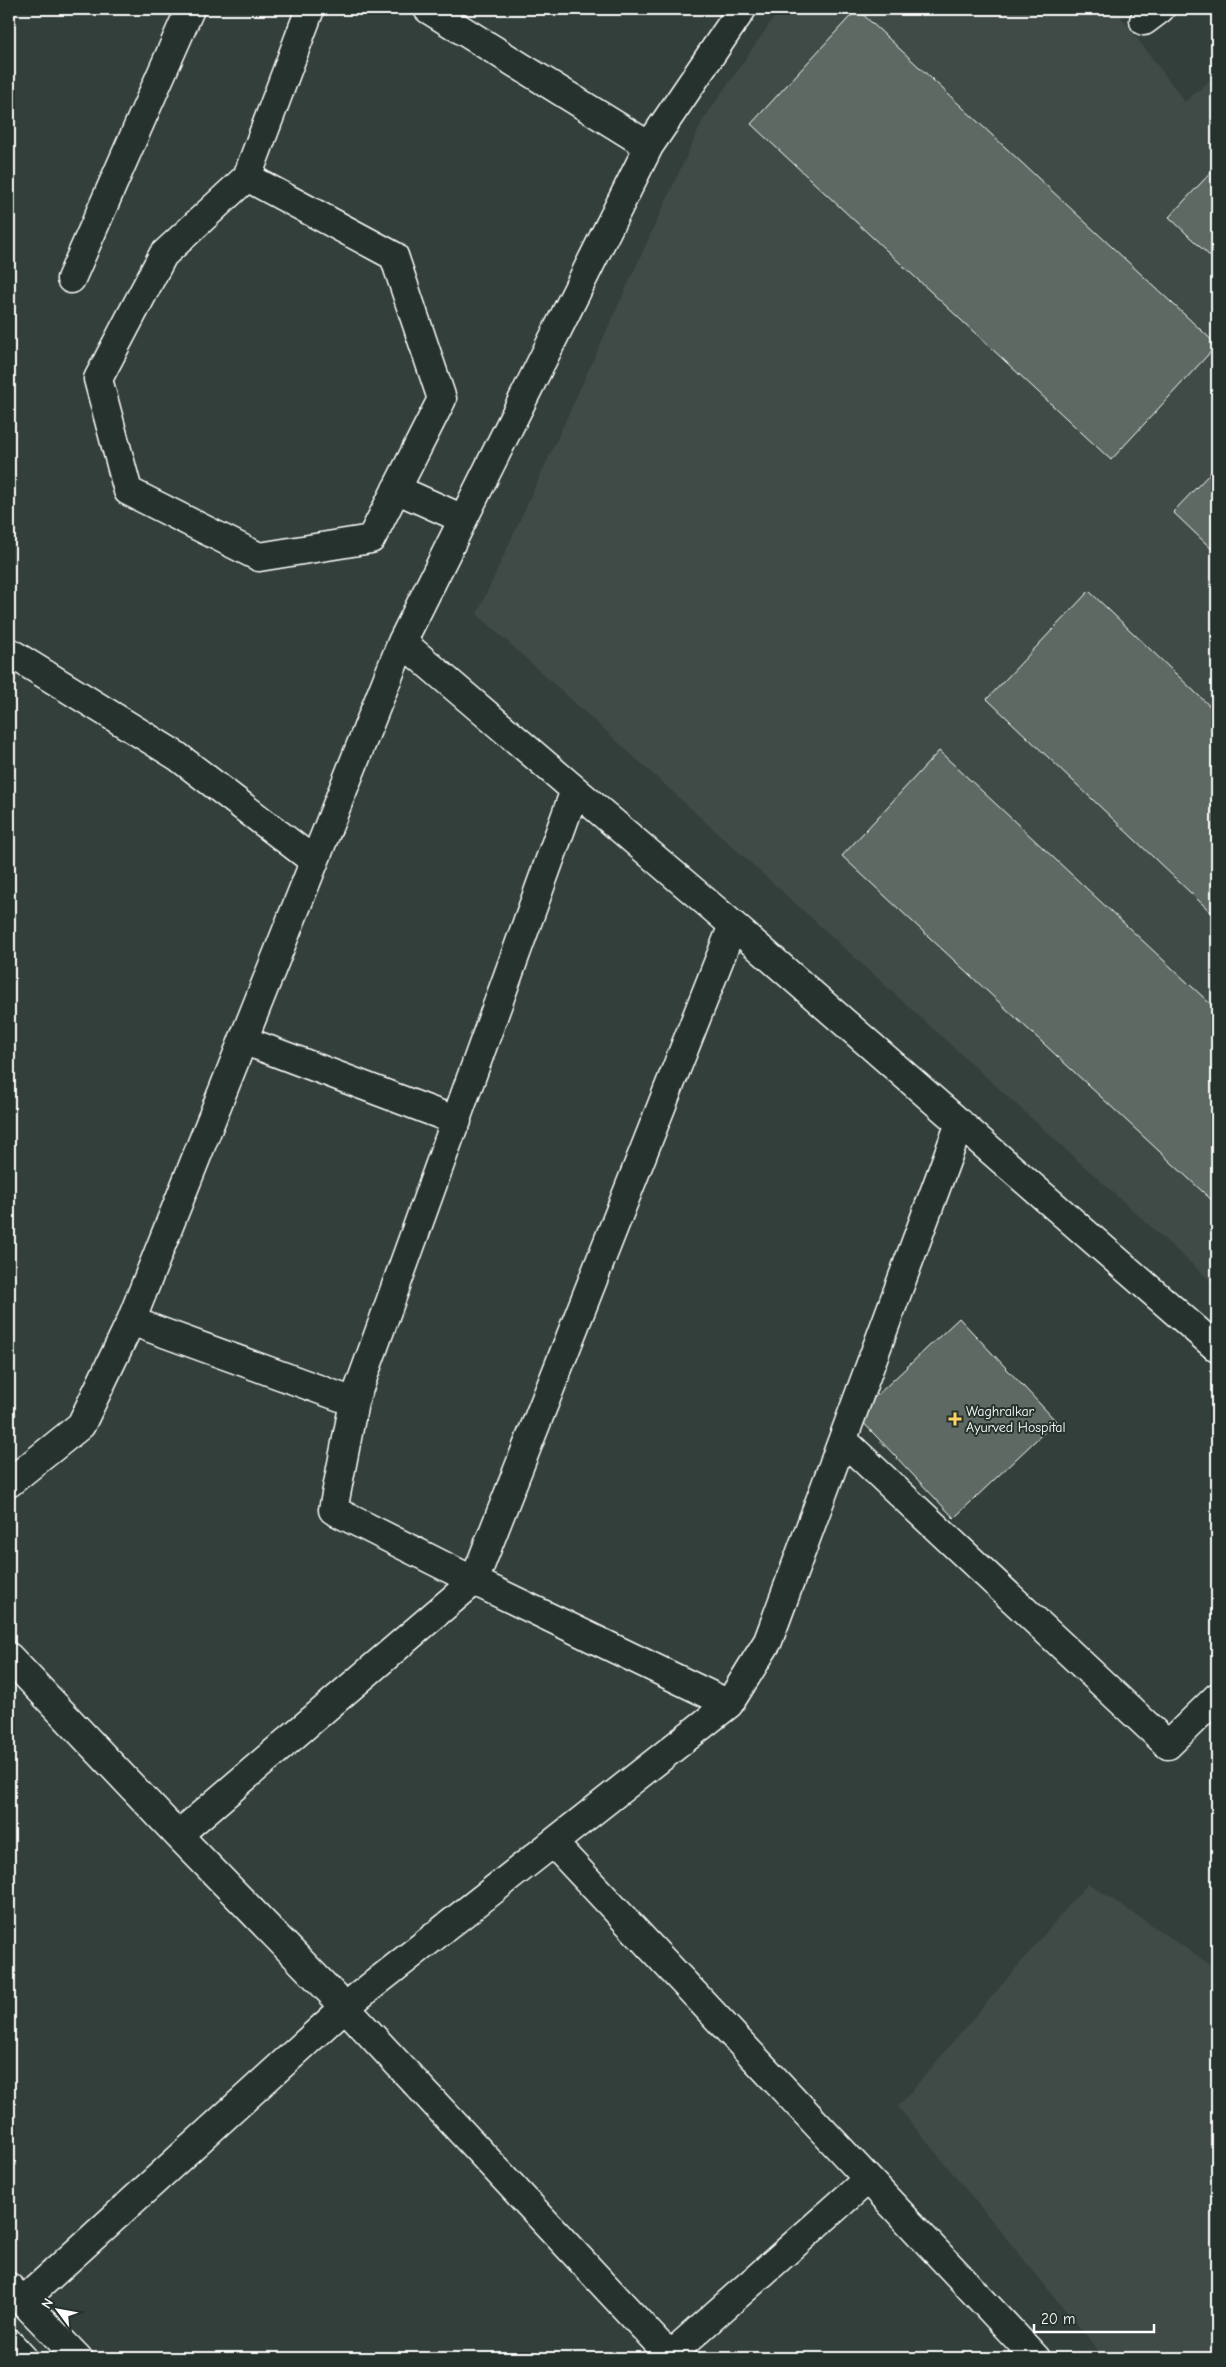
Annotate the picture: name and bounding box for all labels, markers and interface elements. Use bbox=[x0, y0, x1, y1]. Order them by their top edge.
place label: Waghralkar Ayurved Hospital bbox=[966, 1403, 1066, 1436]
marker: Waghralkar Ayurved Hospital bbox=[948, 1412, 962, 1426]
north arrow bbox=[32, 2284, 82, 2334]
text: N bbox=[38, 2295, 57, 2312]
scale bar bbox=[1034, 2302, 1154, 2334]
text: 20 m bbox=[1041, 2310, 1075, 2328]

